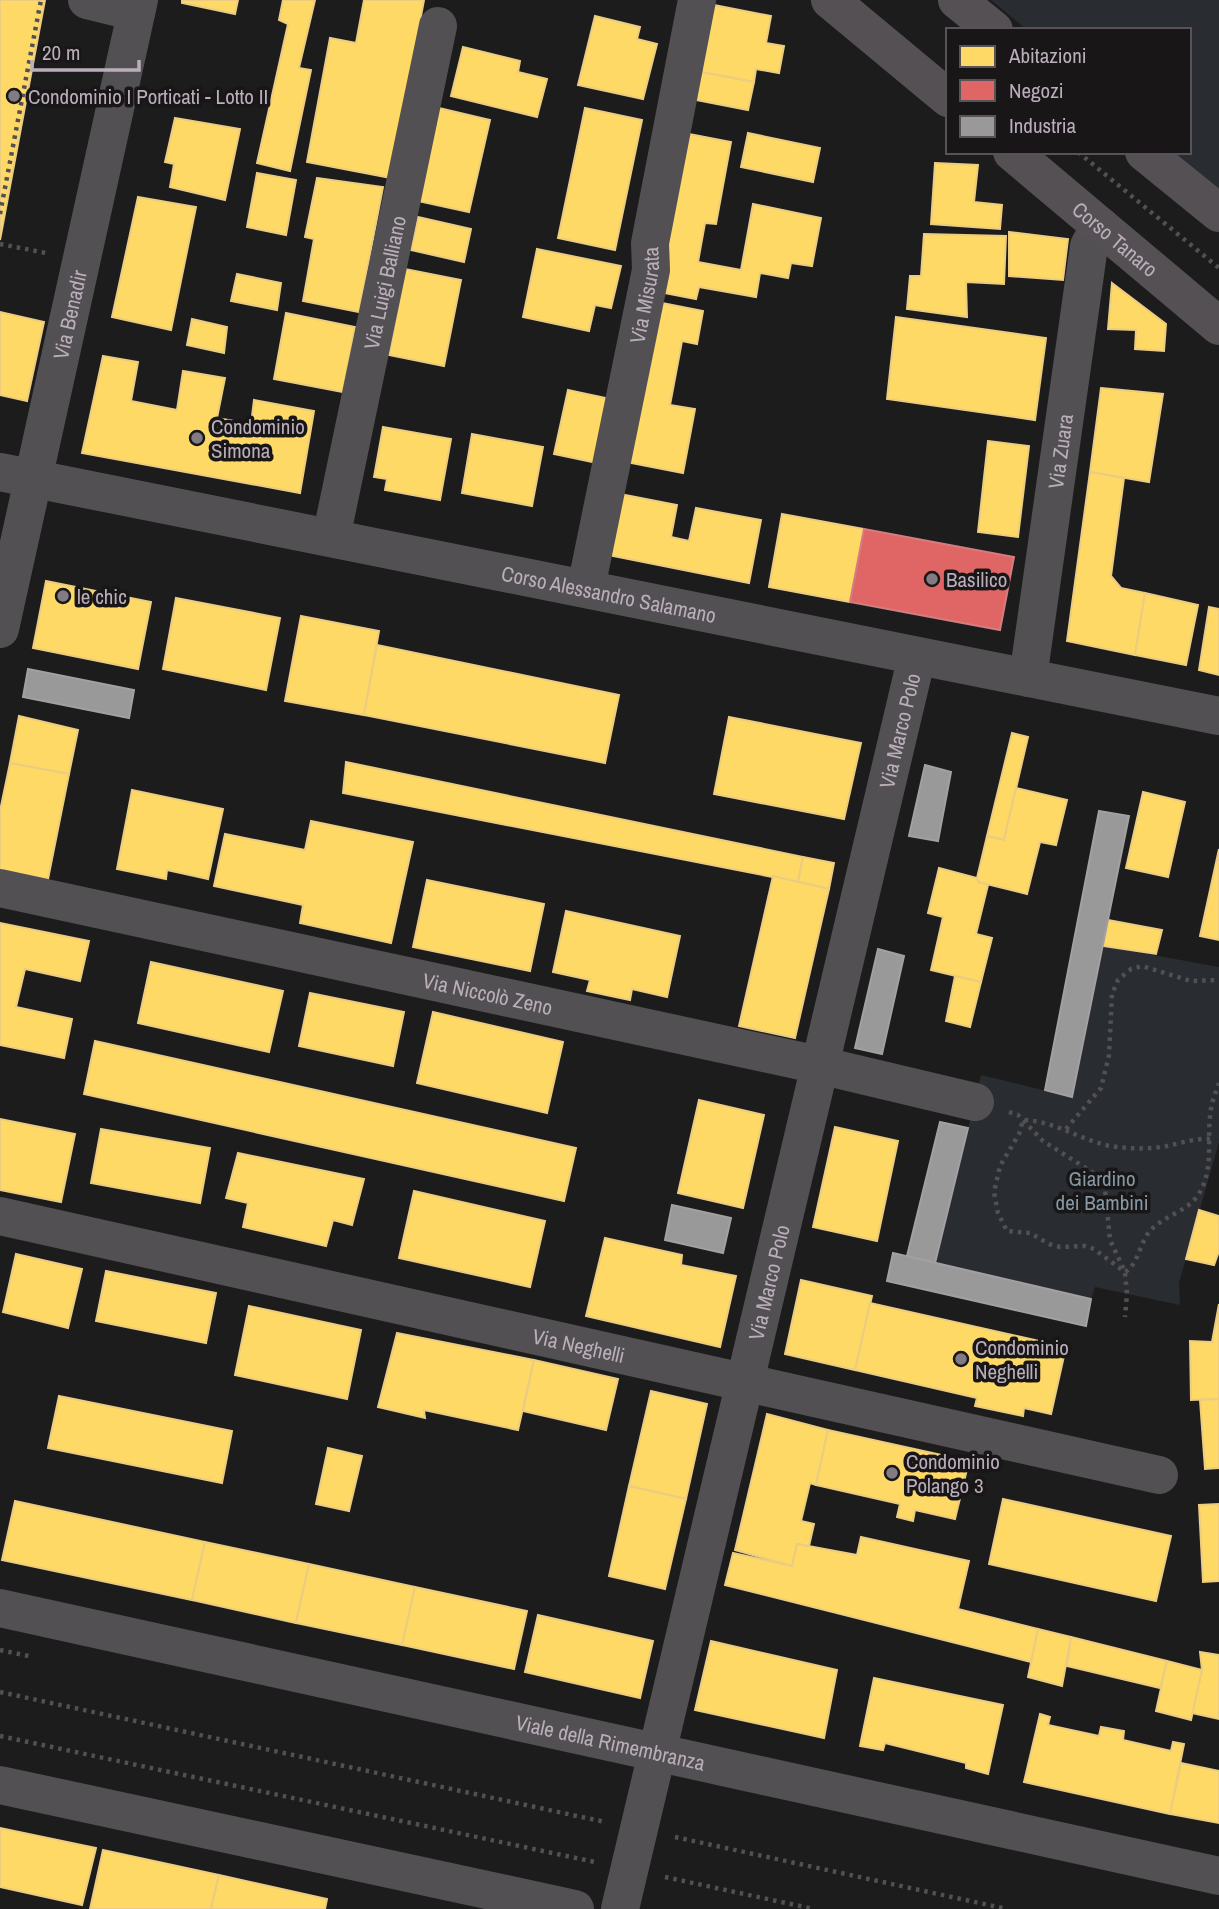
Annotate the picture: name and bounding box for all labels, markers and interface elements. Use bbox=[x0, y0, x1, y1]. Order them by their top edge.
scale bar bbox=[32, 28, 138, 72]
legend bbox=[946, 28, 1191, 154]
text: 20 m bbox=[42, 38, 80, 67]
text: Abitazioni bbox=[1008, 41, 1087, 70]
text: Negozi bbox=[1009, 76, 1064, 105]
place label: Condominio I Porticati - Lotto II bbox=[28, 82, 268, 111]
marker: Condominio I Porticati - Lotto II bbox=[6, 88, 22, 104]
text: Industria bbox=[1009, 111, 1076, 140]
street label: Corso Tanaro bbox=[1066, 194, 1164, 283]
street label: Via Luigi Balliano bbox=[356, 213, 412, 352]
street label: Via Misurata bbox=[622, 246, 666, 346]
street label: Via Benadir bbox=[46, 267, 93, 362]
street label: Via Zuara bbox=[1040, 411, 1080, 491]
place label: Condominio Simona bbox=[211, 412, 305, 465]
marker: Condominio Simona bbox=[189, 430, 205, 446]
street label: Corso Alessandro Salamano bbox=[499, 558, 719, 630]
place label: Basilico bbox=[946, 565, 1007, 594]
marker: Basilico bbox=[924, 571, 940, 587]
place label: le chic bbox=[77, 582, 127, 611]
marker: le chic bbox=[55, 588, 71, 604]
street label: Via Marco Polo bbox=[872, 670, 927, 791]
street label: Via Niccolò Zeno bbox=[420, 965, 555, 1022]
park label: Giardino dei Bambini bbox=[1056, 1164, 1148, 1217]
street label: Via Marco Polo bbox=[741, 1222, 796, 1343]
street label: Via Neghelli bbox=[530, 1321, 628, 1370]
place label: Condominio Neghelli bbox=[975, 1333, 1069, 1386]
marker: Condominio Neghelli bbox=[953, 1351, 969, 1367]
place label: Condominio Polango 3 bbox=[906, 1447, 1000, 1500]
marker: Condominio Polango 3 bbox=[884, 1465, 900, 1481]
street label: Viale della Rimembranza bbox=[513, 1707, 708, 1777]

